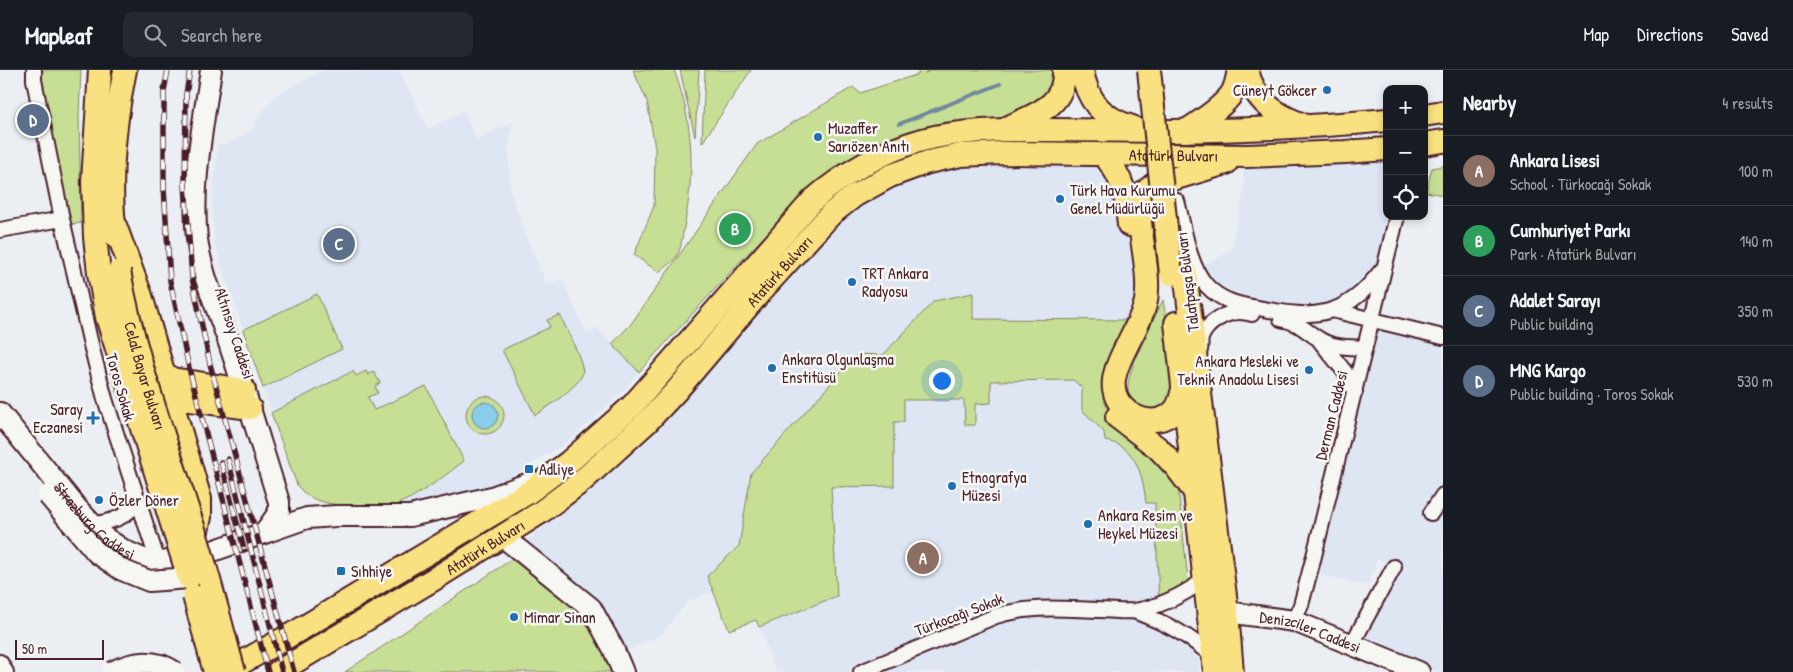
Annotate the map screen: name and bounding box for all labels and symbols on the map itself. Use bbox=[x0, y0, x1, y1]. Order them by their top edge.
place label: Cüneyt Gökcer bbox=[1233, 79, 1317, 101]
marker: Cüneyt Gökcer bbox=[1321, 84, 1333, 96]
pin: D bbox=[17, 101, 49, 139]
place label: Muzaffer Sarıözen Anıtı bbox=[828, 117, 910, 157]
marker: Muzaffer Sarıözen Anıtı bbox=[812, 131, 824, 143]
street label: Atatürk Bulvarı bbox=[1129, 144, 1218, 167]
place label: Türk Hava Kurumu Genel Müdürlüğü bbox=[1070, 179, 1176, 219]
marker: Türk Hava Kurumu Genel Müdürlüğü bbox=[1054, 193, 1066, 205]
pin: B bbox=[719, 210, 751, 248]
pin: C bbox=[323, 225, 355, 263]
street label: Atatürk Bulvarı bbox=[741, 230, 818, 311]
street label: Talatpaşa Bulvarı bbox=[1170, 231, 1204, 333]
place label: TRT Ankara Radyosu bbox=[862, 262, 928, 302]
marker: TRT Ankara Radyosu bbox=[846, 276, 858, 288]
street label: Altınsoy Caddesi bbox=[210, 284, 260, 382]
street label: Celal Bayar Bulvarı bbox=[119, 319, 172, 433]
place label: Ankara Olgunlaşma Enstitüsü bbox=[782, 348, 894, 388]
street label: Toros Sokak bbox=[101, 350, 141, 424]
place label: Ankara Mesleki ve Teknik Anadolu Lisesi bbox=[1177, 350, 1300, 390]
marker: Ankara Olgunlaşma Enstitüsü bbox=[766, 362, 778, 374]
marker: Ankara Mesleki ve Teknik Anadolu Lisesi bbox=[1303, 364, 1315, 376]
your location bbox=[929, 368, 955, 394]
street label: Derman Caddesi bbox=[1309, 368, 1353, 462]
place label: Saray Eczanesi bbox=[33, 398, 83, 438]
marker: Saray Eczanesi bbox=[87, 412, 99, 424]
place label: Adliye bbox=[539, 458, 575, 480]
marker: Adliye bbox=[523, 463, 535, 475]
place label: Etnografya Müzesi bbox=[962, 466, 1027, 506]
street label: Strazburg Caddesi bbox=[49, 477, 138, 565]
marker: Etnografya Müzesi bbox=[946, 480, 958, 492]
place label: Özler Döner bbox=[109, 489, 179, 511]
marker: Özler Döner bbox=[93, 494, 105, 506]
place label: Ankara Resim ve Heykel Müzesi bbox=[1098, 504, 1193, 544]
street label: Atatürk Bulvarı bbox=[442, 514, 529, 580]
marker: Ankara Resim ve Heykel Müzesi bbox=[1082, 518, 1094, 530]
pin: A bbox=[907, 539, 939, 577]
place label: Sıhhiye bbox=[351, 560, 393, 582]
marker: Sıhhiye bbox=[335, 565, 347, 577]
street label: Türkocağı Sokak bbox=[911, 587, 1007, 641]
place label: Mimar Sinan bbox=[524, 606, 596, 628]
street label: Denizciler Caddesi bbox=[1258, 606, 1364, 658]
marker: Mimar Sinan bbox=[508, 611, 520, 623]
scale bar bbox=[15, 637, 104, 660]

